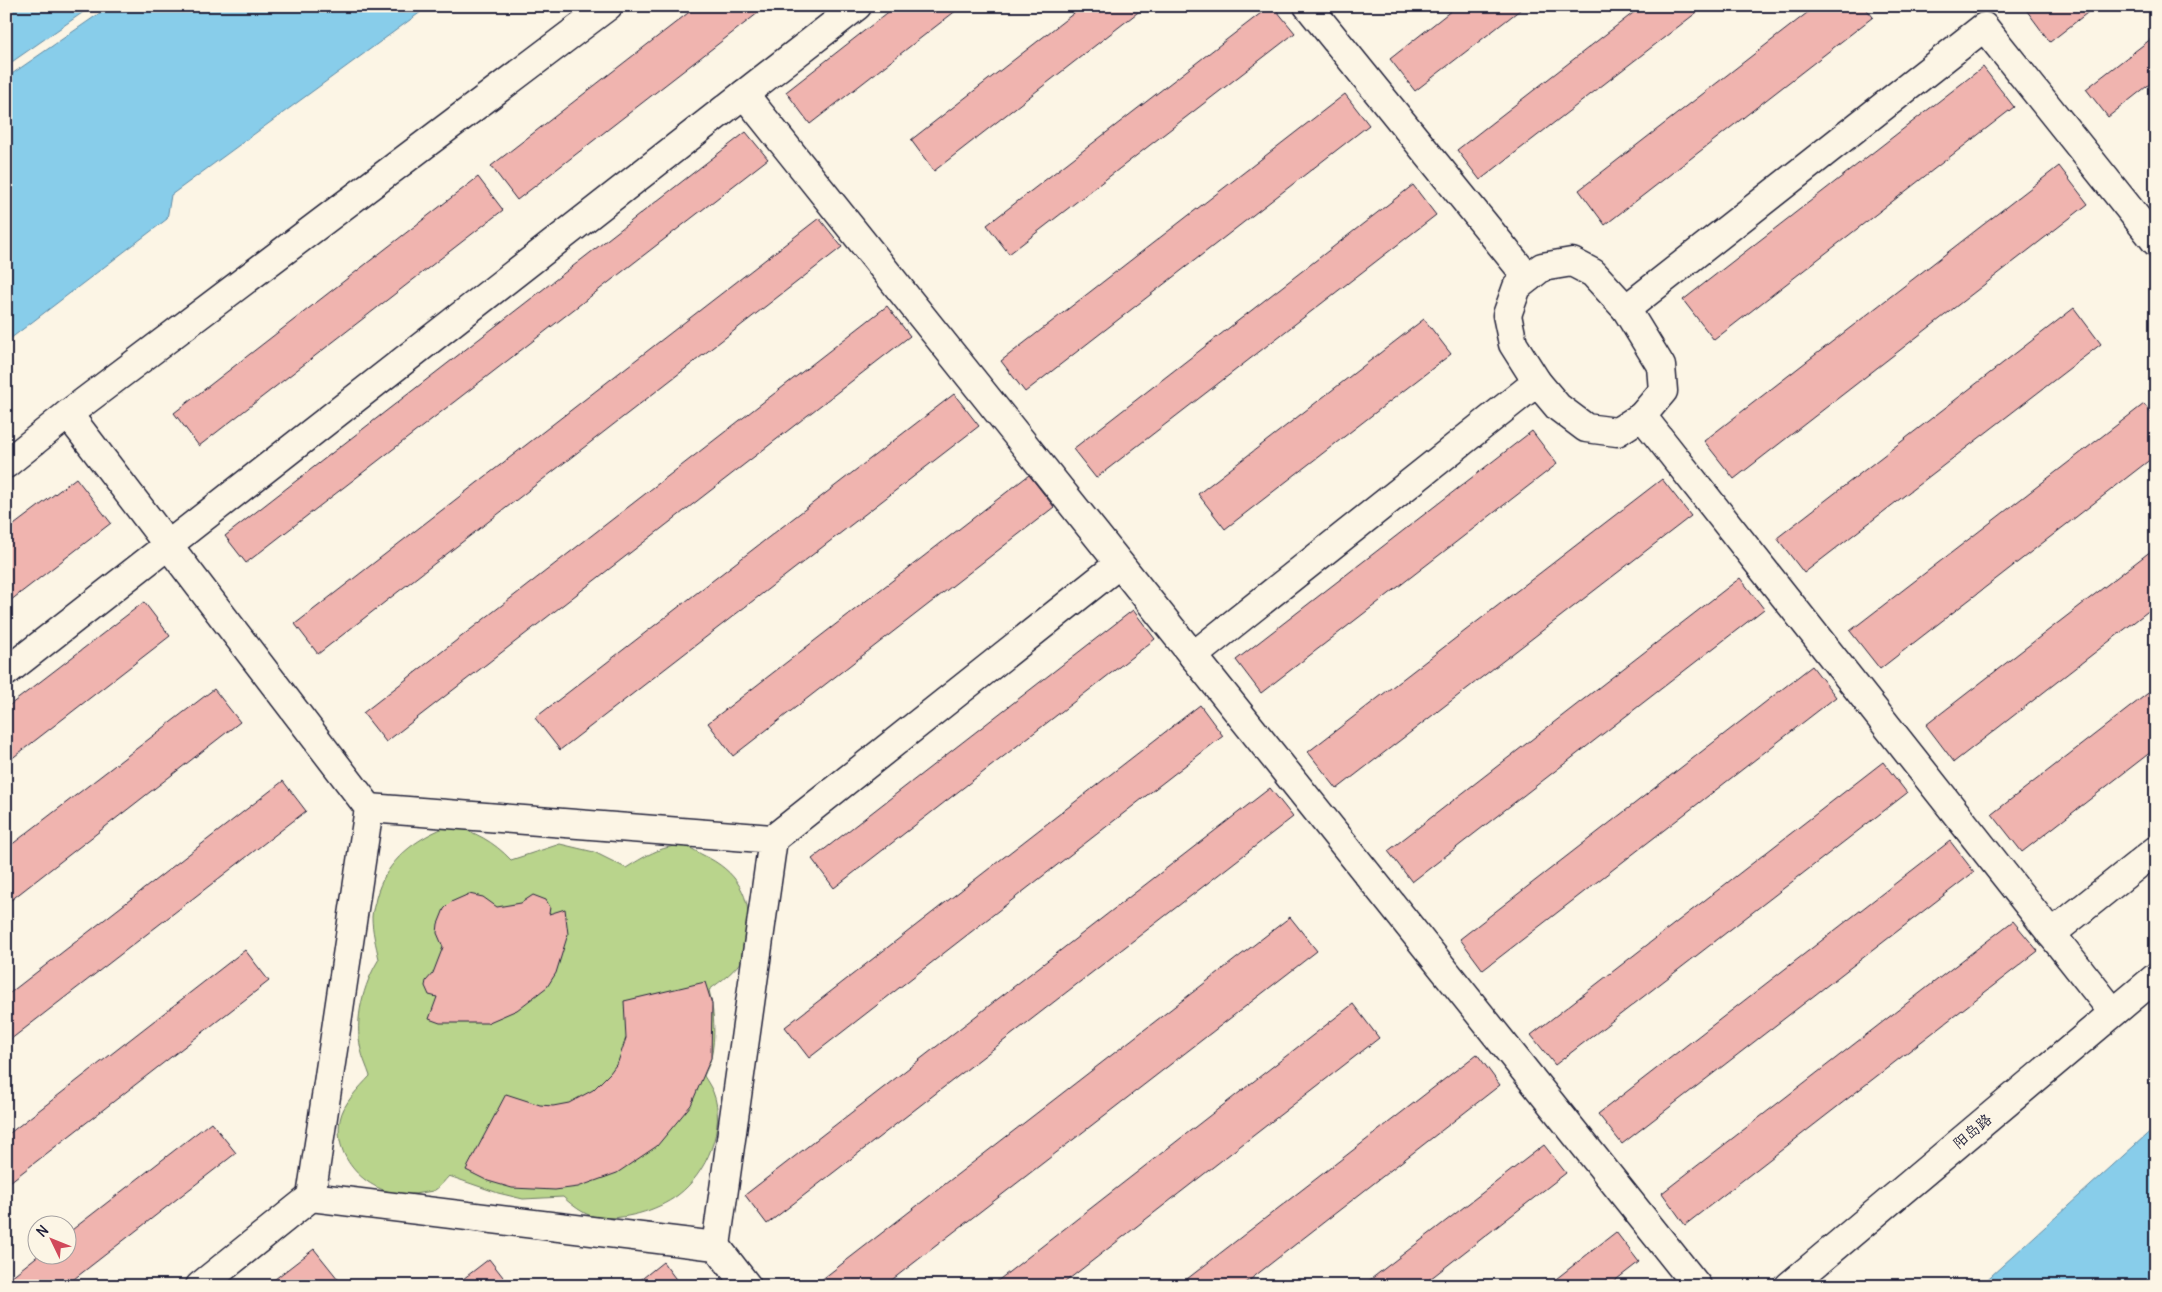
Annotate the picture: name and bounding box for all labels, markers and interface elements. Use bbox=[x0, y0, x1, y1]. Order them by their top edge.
street label: 阳岛路 bbox=[1949, 1109, 1995, 1153]
north arrow bbox=[28, 1214, 78, 1264]
text: N bbox=[33, 1221, 52, 1241]

